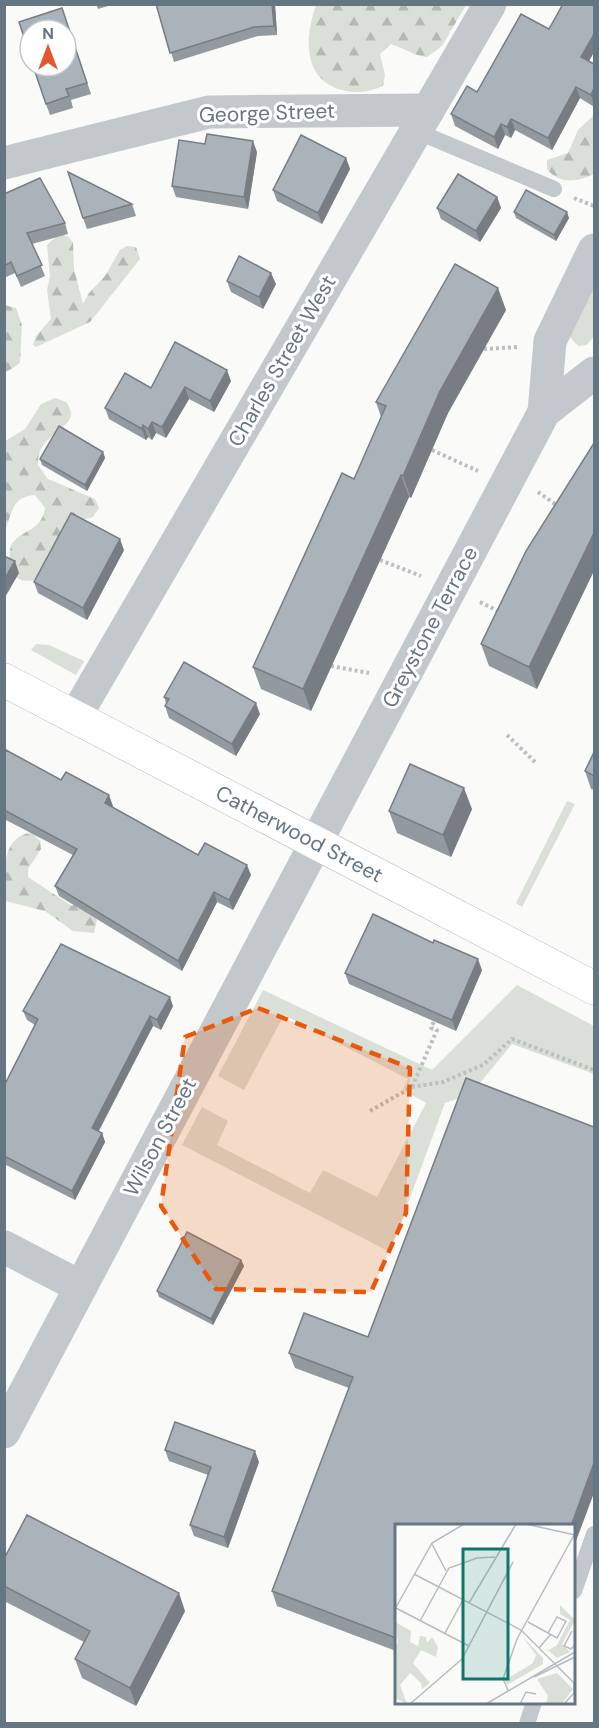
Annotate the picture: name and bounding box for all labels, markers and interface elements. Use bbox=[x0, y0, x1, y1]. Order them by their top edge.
north arrow bbox=[18, 18, 78, 78]
text: N bbox=[42, 23, 54, 44]
street label: George Street bbox=[198, 97, 336, 129]
street label: Charles Street West bbox=[221, 270, 343, 452]
street label: Greystone Terrace bbox=[376, 542, 484, 712]
street label: Catherwood Street bbox=[211, 779, 388, 889]
street label: Wilson Street bbox=[117, 1073, 203, 1201]
inset map bbox=[395, 1524, 575, 1704]

